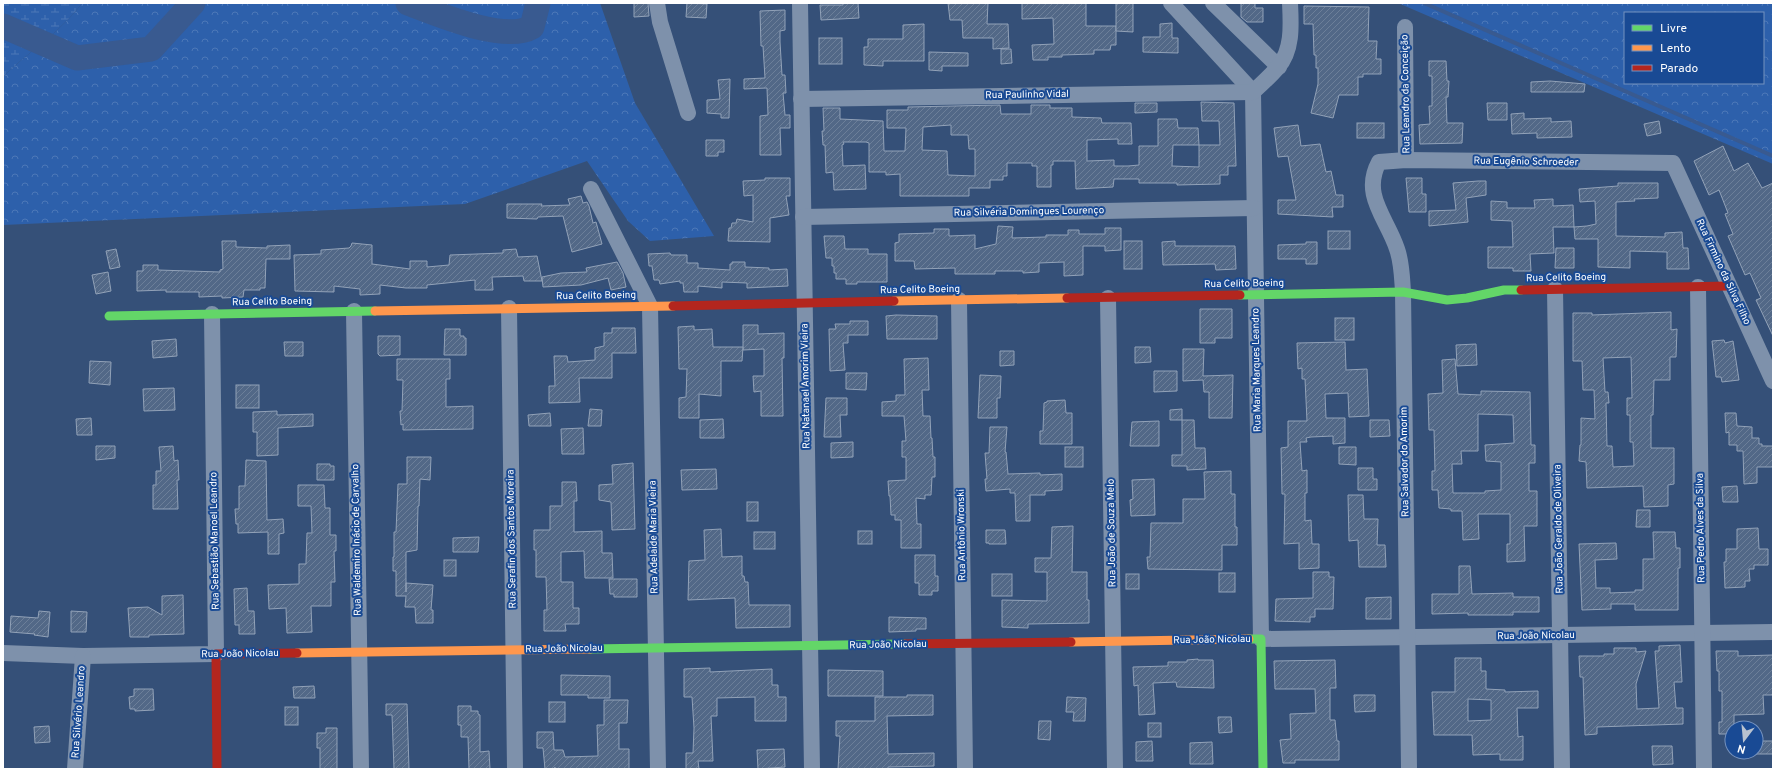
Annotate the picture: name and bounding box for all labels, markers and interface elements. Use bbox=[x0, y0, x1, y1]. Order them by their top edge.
legend bbox=[1624, 12, 1764, 84]
text: Livre bbox=[1660, 21, 1687, 37]
street label: Rua Leandro da Conceição bbox=[1398, 34, 1414, 154]
text: Lento bbox=[1660, 41, 1691, 57]
text: Parado bbox=[1660, 61, 1698, 77]
street label: Rua Paulinho Vidal bbox=[985, 88, 1069, 102]
street label: Rua Eugênio Schroeder bbox=[1473, 155, 1579, 169]
street label: Rua Silvéria Domingues Lourenço bbox=[954, 204, 1105, 220]
street label: Rua Firmino da Silva Filho bbox=[1693, 217, 1753, 327]
street label: Rua Celito Boeing bbox=[1526, 271, 1606, 285]
street label: Rua Celito Boeing bbox=[1204, 277, 1284, 291]
street label: Rua Celito Boeing bbox=[880, 283, 960, 297]
street label: Rua Celito Boeing bbox=[556, 289, 636, 303]
street label: Rua Celito Boeing bbox=[232, 295, 312, 309]
street label: Rua Maria Marques Leandro bbox=[1249, 307, 1265, 432]
street label: Rua Natanael Amorim Vieira bbox=[798, 323, 814, 449]
street label: Rua Salvador do Amorim bbox=[1398, 407, 1412, 517]
street label: Rua Waldemiro Inácio de Carvalho bbox=[349, 464, 365, 616]
street label: Rua João Geraldo de Oliveira bbox=[1551, 464, 1567, 594]
street label: Rua Serafin dos Santos Moreira bbox=[504, 469, 520, 609]
street label: Rua Sebastião Manoel Leandro bbox=[207, 472, 223, 610]
street label: Rua Pedro Alves da Silva bbox=[1694, 473, 1708, 583]
street label: Rua João de Souza Melo bbox=[1105, 478, 1119, 587]
street label: Rua Adelaide Maria Vieira bbox=[647, 480, 661, 594]
street label: Rua Antônio Wronski bbox=[955, 489, 969, 581]
street label: Rua João Nicolau bbox=[1497, 629, 1575, 643]
street label: Rua João Nicolau bbox=[1173, 633, 1251, 647]
street label: Rua João Nicolau bbox=[849, 638, 927, 652]
street label: Rua João Nicolau bbox=[525, 642, 603, 656]
street label: Rua João Nicolau bbox=[201, 647, 279, 661]
street label: Rua Silvério Leandro bbox=[69, 665, 89, 759]
north arrow bbox=[1724, 720, 1764, 760]
text: N bbox=[1736, 741, 1747, 756]

